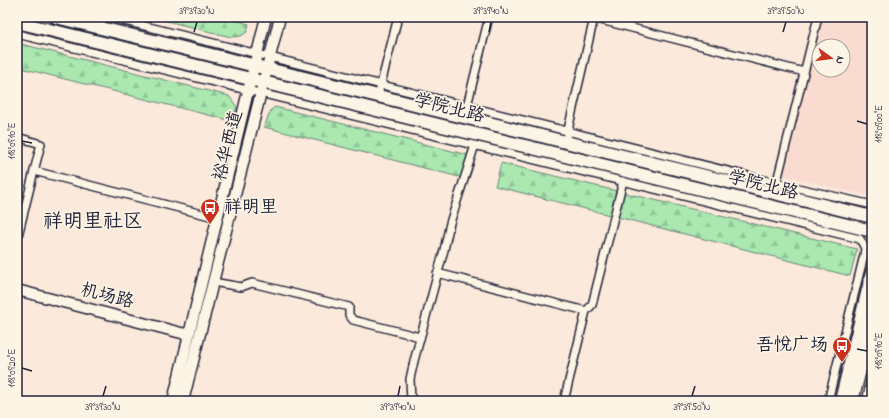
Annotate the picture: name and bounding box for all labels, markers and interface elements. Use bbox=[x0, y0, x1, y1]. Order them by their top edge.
text: 39°39'30"N bbox=[179, 4, 215, 19]
text: 39°39'40"N bbox=[473, 4, 509, 19]
text: 39°39'50"N bbox=[767, 4, 805, 19]
north arrow bbox=[811, 38, 851, 78]
text: N bbox=[831, 55, 848, 66]
street label: 学院北路 bbox=[411, 88, 487, 130]
text: 118°09'00"E bbox=[872, 105, 887, 143]
street label: 裕华西道 bbox=[208, 108, 250, 184]
text: 118°09'10"E bbox=[5, 122, 20, 160]
street label: 学院北路 bbox=[725, 165, 801, 207]
place label: 祥明里 bbox=[224, 195, 278, 221]
bus stop icon: 祥明里 bbox=[199, 197, 221, 225]
district label: 祥明里社区 bbox=[43, 208, 143, 237]
street label: 机场路 bbox=[78, 278, 136, 316]
text: 118°09'10"E bbox=[872, 332, 887, 370]
place label: 吾悦广场 bbox=[756, 333, 828, 359]
bus stop icon: 吾悦广场 bbox=[831, 335, 853, 363]
text: 118°09'20"E bbox=[5, 349, 20, 387]
text: 39°39'30"N bbox=[85, 400, 121, 415]
text: 39°39'40"N bbox=[380, 400, 416, 415]
text: 39°39'50"N bbox=[673, 400, 711, 415]

